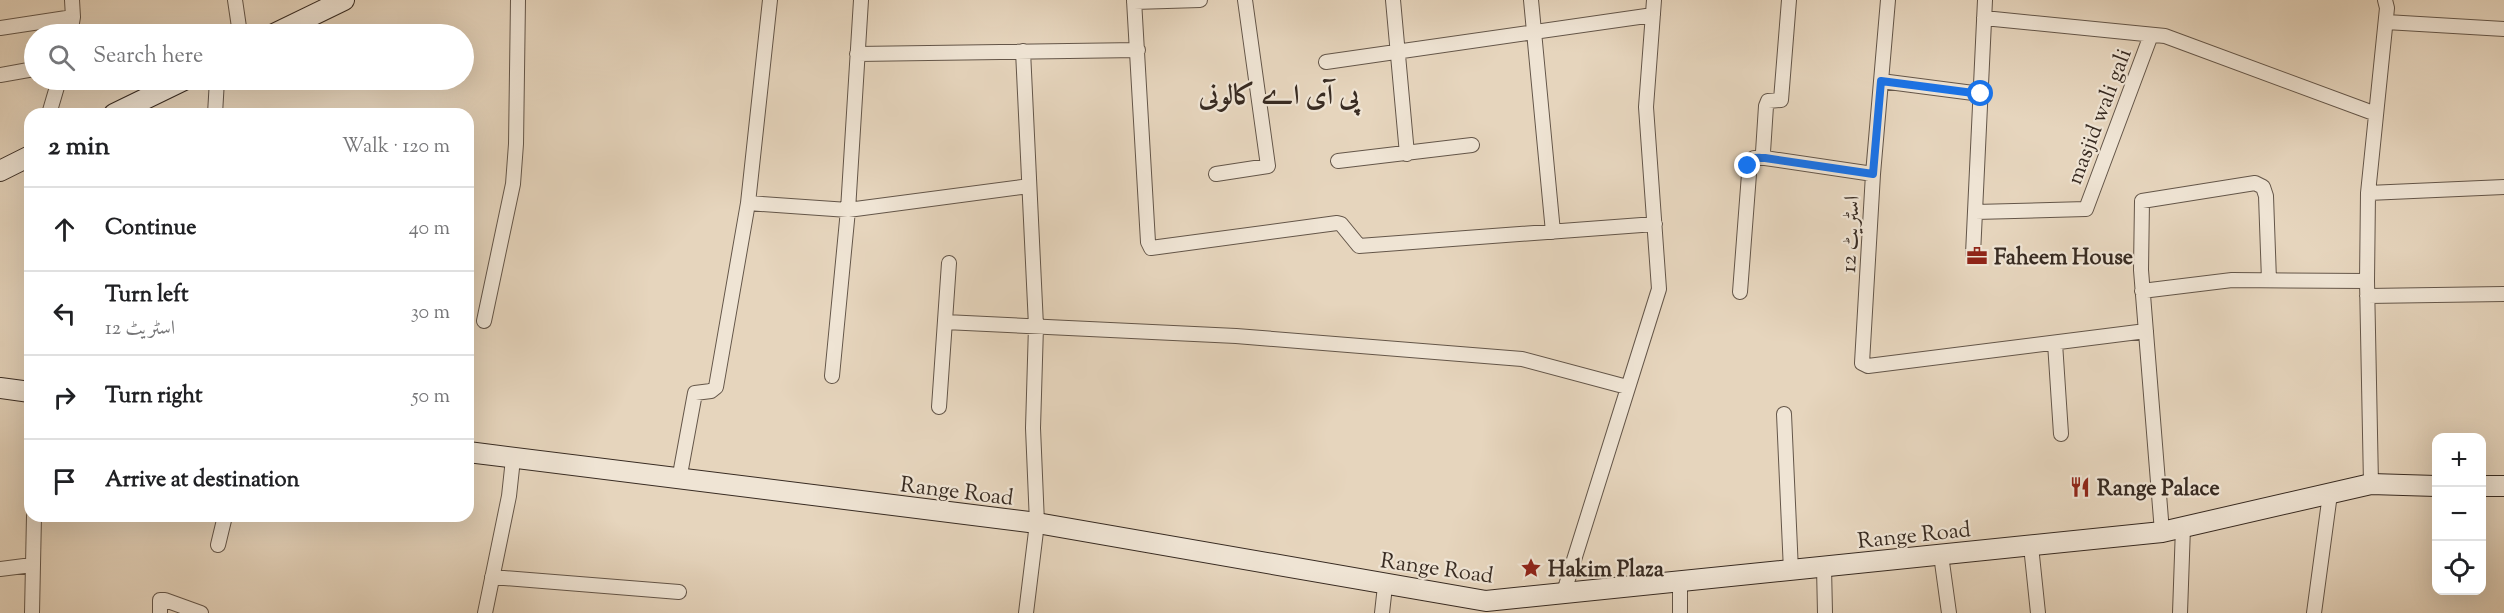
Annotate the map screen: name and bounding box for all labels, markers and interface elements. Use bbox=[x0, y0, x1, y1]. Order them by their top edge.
search box bbox=[24, 24, 474, 90]
icon: search bbox=[45, 41, 78, 74]
text: Search here bbox=[93, 41, 203, 73]
street label: masjid wali gali bbox=[2060, 44, 2141, 190]
district label: پی آی اے کالونی bbox=[1197, 77, 1361, 117]
route start bbox=[1967, 80, 1993, 106]
text: 2 min bbox=[48, 129, 110, 166]
text: Walk · 120 m bbox=[342, 133, 450, 162]
route end bbox=[1734, 152, 1760, 178]
street label: اسٹریٹ 12 bbox=[1834, 195, 1870, 274]
icon: ahead bbox=[48, 213, 81, 246]
text: Continue bbox=[105, 213, 196, 245]
text: 40 m bbox=[409, 215, 450, 244]
place label: Faheem House bbox=[1994, 243, 2133, 275]
office icon: Faheem House bbox=[1965, 244, 1989, 268]
text: Turn left bbox=[105, 280, 188, 312]
icon: left bbox=[48, 297, 81, 330]
text: 30 m bbox=[411, 299, 450, 328]
text: اسٹریٹ 12 bbox=[105, 315, 175, 344]
icon: right bbox=[48, 381, 81, 414]
text: Turn right bbox=[105, 381, 202, 413]
text: 50 m bbox=[412, 383, 450, 412]
map controls bbox=[2432, 433, 2486, 595]
button: + bbox=[2432, 433, 2486, 487]
icon: arrive bbox=[48, 465, 81, 498]
text: Arrive at destination bbox=[105, 465, 300, 497]
street label: Range Road bbox=[898, 470, 1015, 516]
place label: Range Palace bbox=[2097, 474, 2220, 506]
restaurant icon: Range Palace bbox=[2068, 475, 2092, 499]
button: − bbox=[2432, 487, 2486, 541]
street label: Range Road bbox=[1856, 515, 1973, 559]
button: locate bbox=[2432, 541, 2486, 595]
street label: Range Road bbox=[1378, 546, 1495, 594]
place label: Hakim Plaza bbox=[1548, 555, 1665, 587]
place icon: Hakim Plaza bbox=[1519, 556, 1543, 580]

